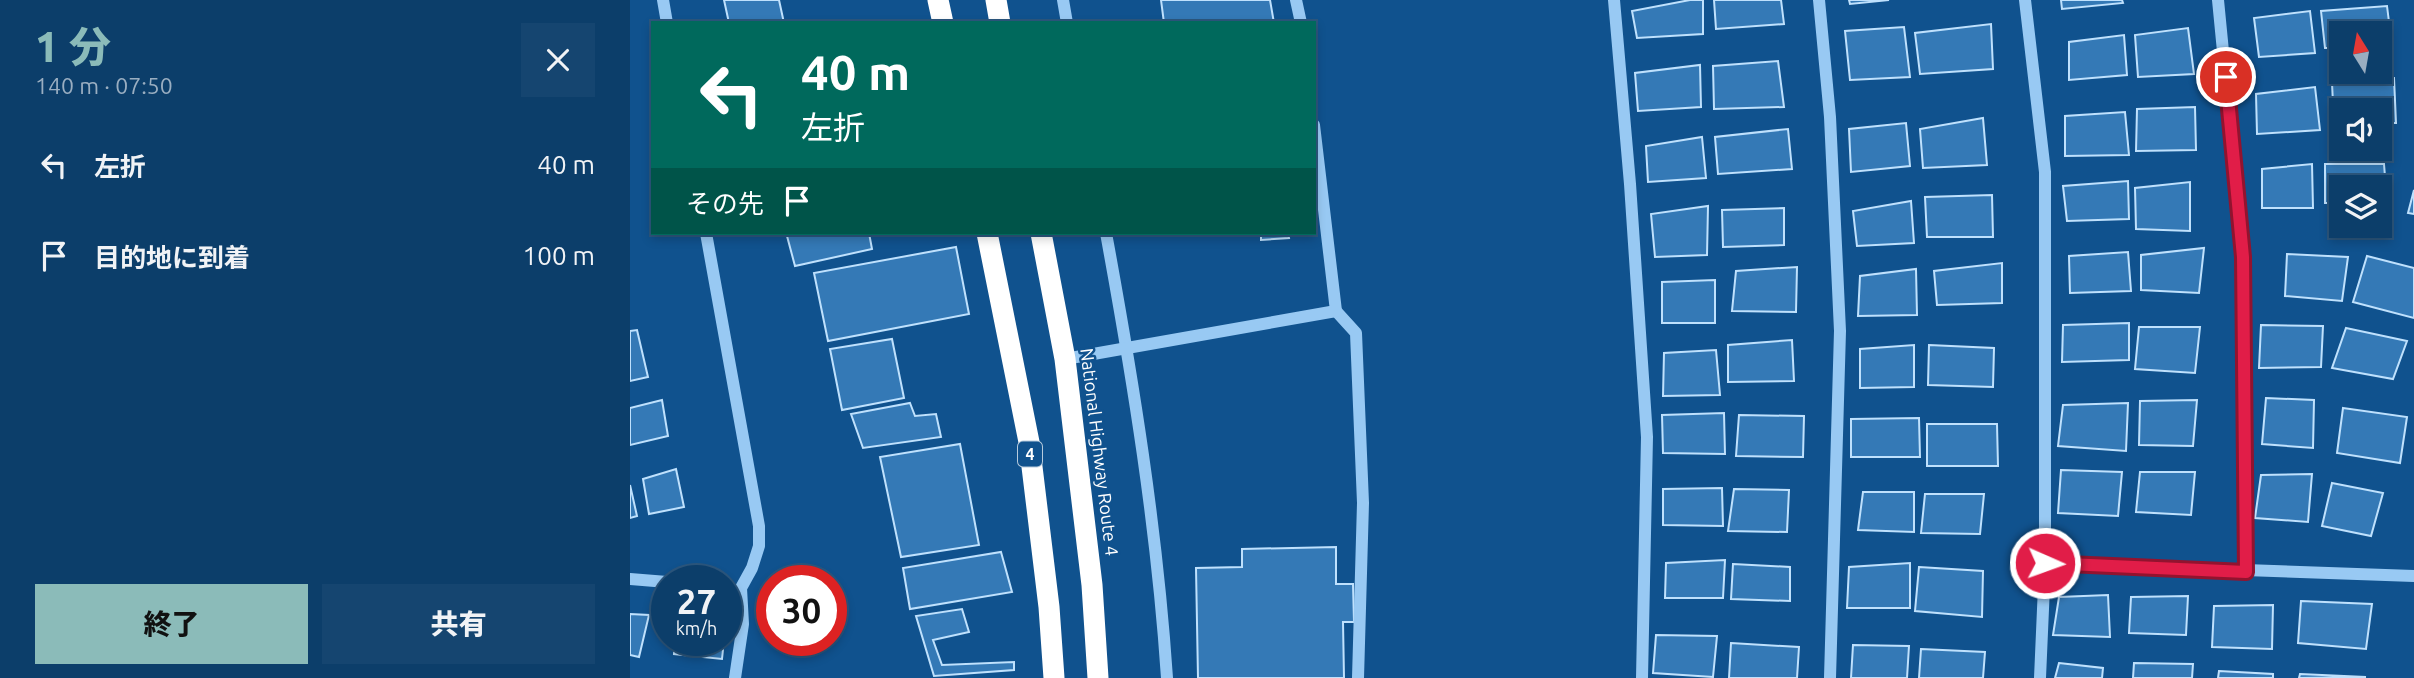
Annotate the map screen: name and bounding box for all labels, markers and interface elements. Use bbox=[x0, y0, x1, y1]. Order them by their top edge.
north arrow bbox=[2329, 21, 2392, 84]
map controls bbox=[2329, 21, 2392, 238]
text: 1 分 bbox=[35, 23, 111, 70]
button: close bbox=[521, 23, 595, 97]
text: 40 m bbox=[801, 44, 910, 99]
pin bbox=[2196, 47, 2256, 107]
icon: left bbox=[686, 49, 777, 140]
icon: arrive bbox=[2207, 58, 2245, 96]
text: 140 m · 07:50 bbox=[35, 73, 173, 98]
button: sound bbox=[2329, 98, 2392, 161]
text: 左折 bbox=[801, 109, 865, 145]
icon: left bbox=[35, 146, 73, 184]
text: 40 m bbox=[537, 150, 595, 179]
text: 左折 bbox=[94, 152, 146, 181]
button: layers bbox=[2329, 175, 2392, 238]
icon: arrive bbox=[778, 182, 816, 220]
text: その先 bbox=[686, 189, 764, 218]
icon: arrive bbox=[35, 237, 73, 275]
text: 100 m bbox=[523, 241, 595, 270]
text: 目的地に到着 bbox=[94, 243, 250, 272]
street label: National Highway Route 4 bbox=[1077, 347, 1123, 557]
road number: 4 bbox=[1018, 442, 1042, 467]
position arrow bbox=[2008, 526, 2082, 600]
speed limit sign: 30 bbox=[756, 565, 847, 656]
text: 27 bbox=[677, 581, 716, 621]
button: 終了 bbox=[35, 584, 308, 664]
button: 共有 bbox=[322, 584, 595, 664]
text: km/h bbox=[676, 618, 717, 638]

